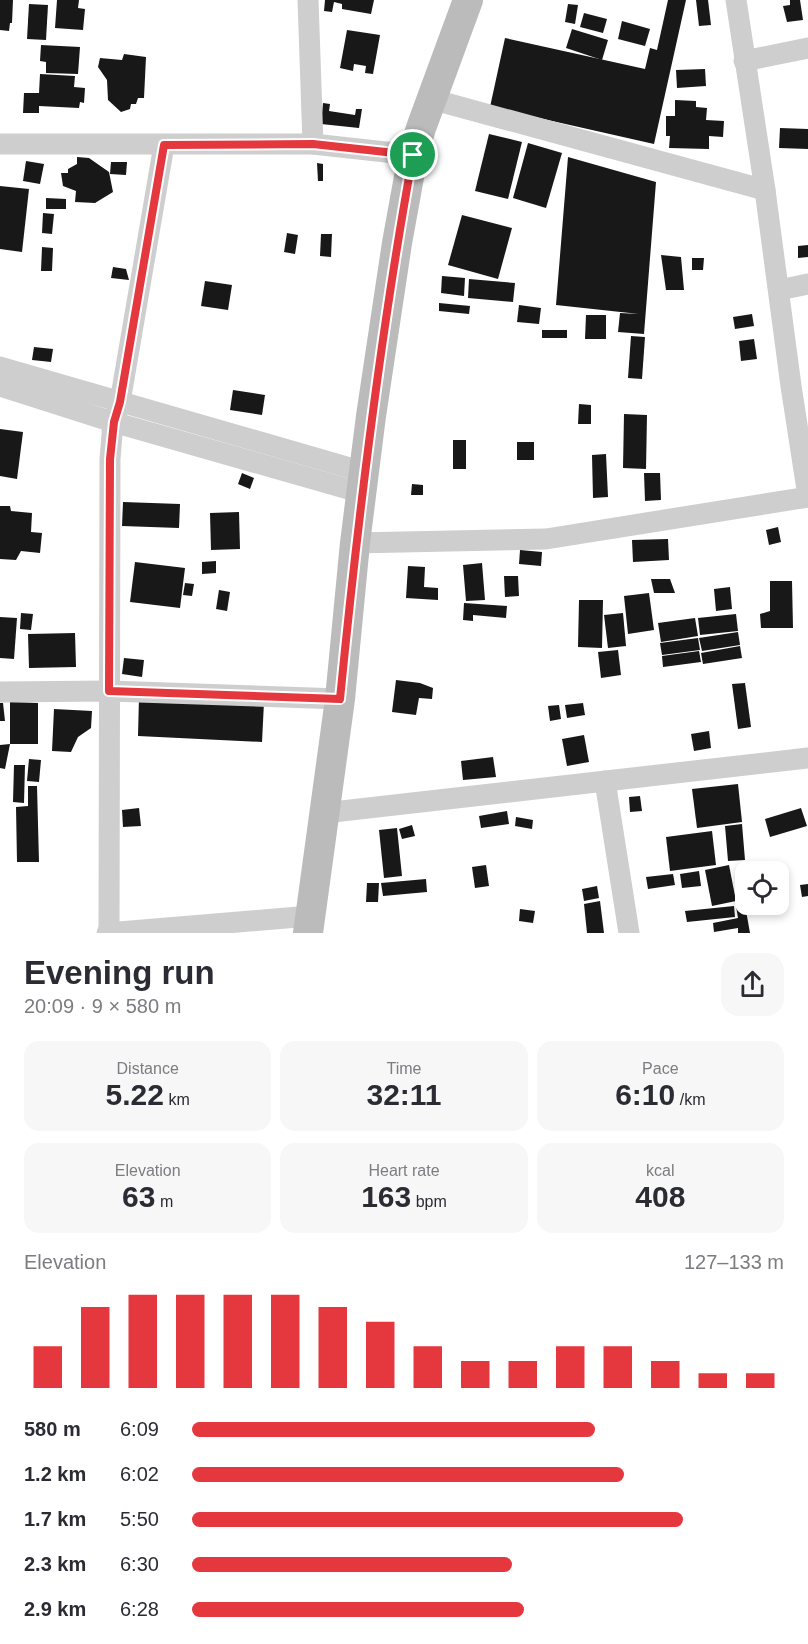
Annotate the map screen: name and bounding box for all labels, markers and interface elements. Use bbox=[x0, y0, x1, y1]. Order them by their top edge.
pin bbox=[387, 129, 438, 180]
icon: arrive bbox=[396, 138, 429, 171]
map controls bbox=[735, 861, 789, 915]
button: locate bbox=[735, 861, 789, 915]
button: share bbox=[721, 953, 784, 1016]
text: Evening run bbox=[24, 954, 215, 991]
text: 20:09 · 9 × 580 m bbox=[24, 995, 181, 1017]
text: Distance bbox=[117, 1060, 179, 1077]
text: Time bbox=[387, 1060, 421, 1077]
text: Pace bbox=[642, 1060, 679, 1077]
text: 5.22 bbox=[106, 1078, 164, 1111]
text: 32:11 bbox=[366, 1078, 442, 1111]
text: 6:10 bbox=[615, 1078, 675, 1111]
text: km bbox=[164, 1091, 190, 1108]
text: /km bbox=[675, 1091, 705, 1108]
text: Elevation bbox=[115, 1162, 181, 1179]
text: Heart rate bbox=[368, 1162, 440, 1179]
text: kcal bbox=[646, 1162, 675, 1179]
text: 63 bbox=[122, 1180, 155, 1213]
text: 163 bbox=[361, 1180, 411, 1213]
text: 408 bbox=[635, 1180, 685, 1213]
text: m bbox=[155, 1193, 173, 1210]
text: bpm bbox=[411, 1193, 447, 1210]
text: Elevation bbox=[24, 1251, 106, 1273]
text: 127–133 m bbox=[684, 1251, 784, 1273]
text: 580 m bbox=[24, 1418, 81, 1440]
text: 6:09 bbox=[120, 1418, 159, 1440]
text: 1.2 km bbox=[24, 1463, 86, 1485]
text: 6:02 bbox=[120, 1463, 159, 1485]
text: 1.7 km bbox=[24, 1508, 86, 1530]
text: 5:50 bbox=[120, 1508, 159, 1530]
text: 2.3 km bbox=[24, 1553, 86, 1575]
text: 6:30 bbox=[120, 1553, 159, 1575]
text: 2.9 km bbox=[24, 1598, 86, 1620]
text: 6:28 bbox=[120, 1598, 159, 1620]

